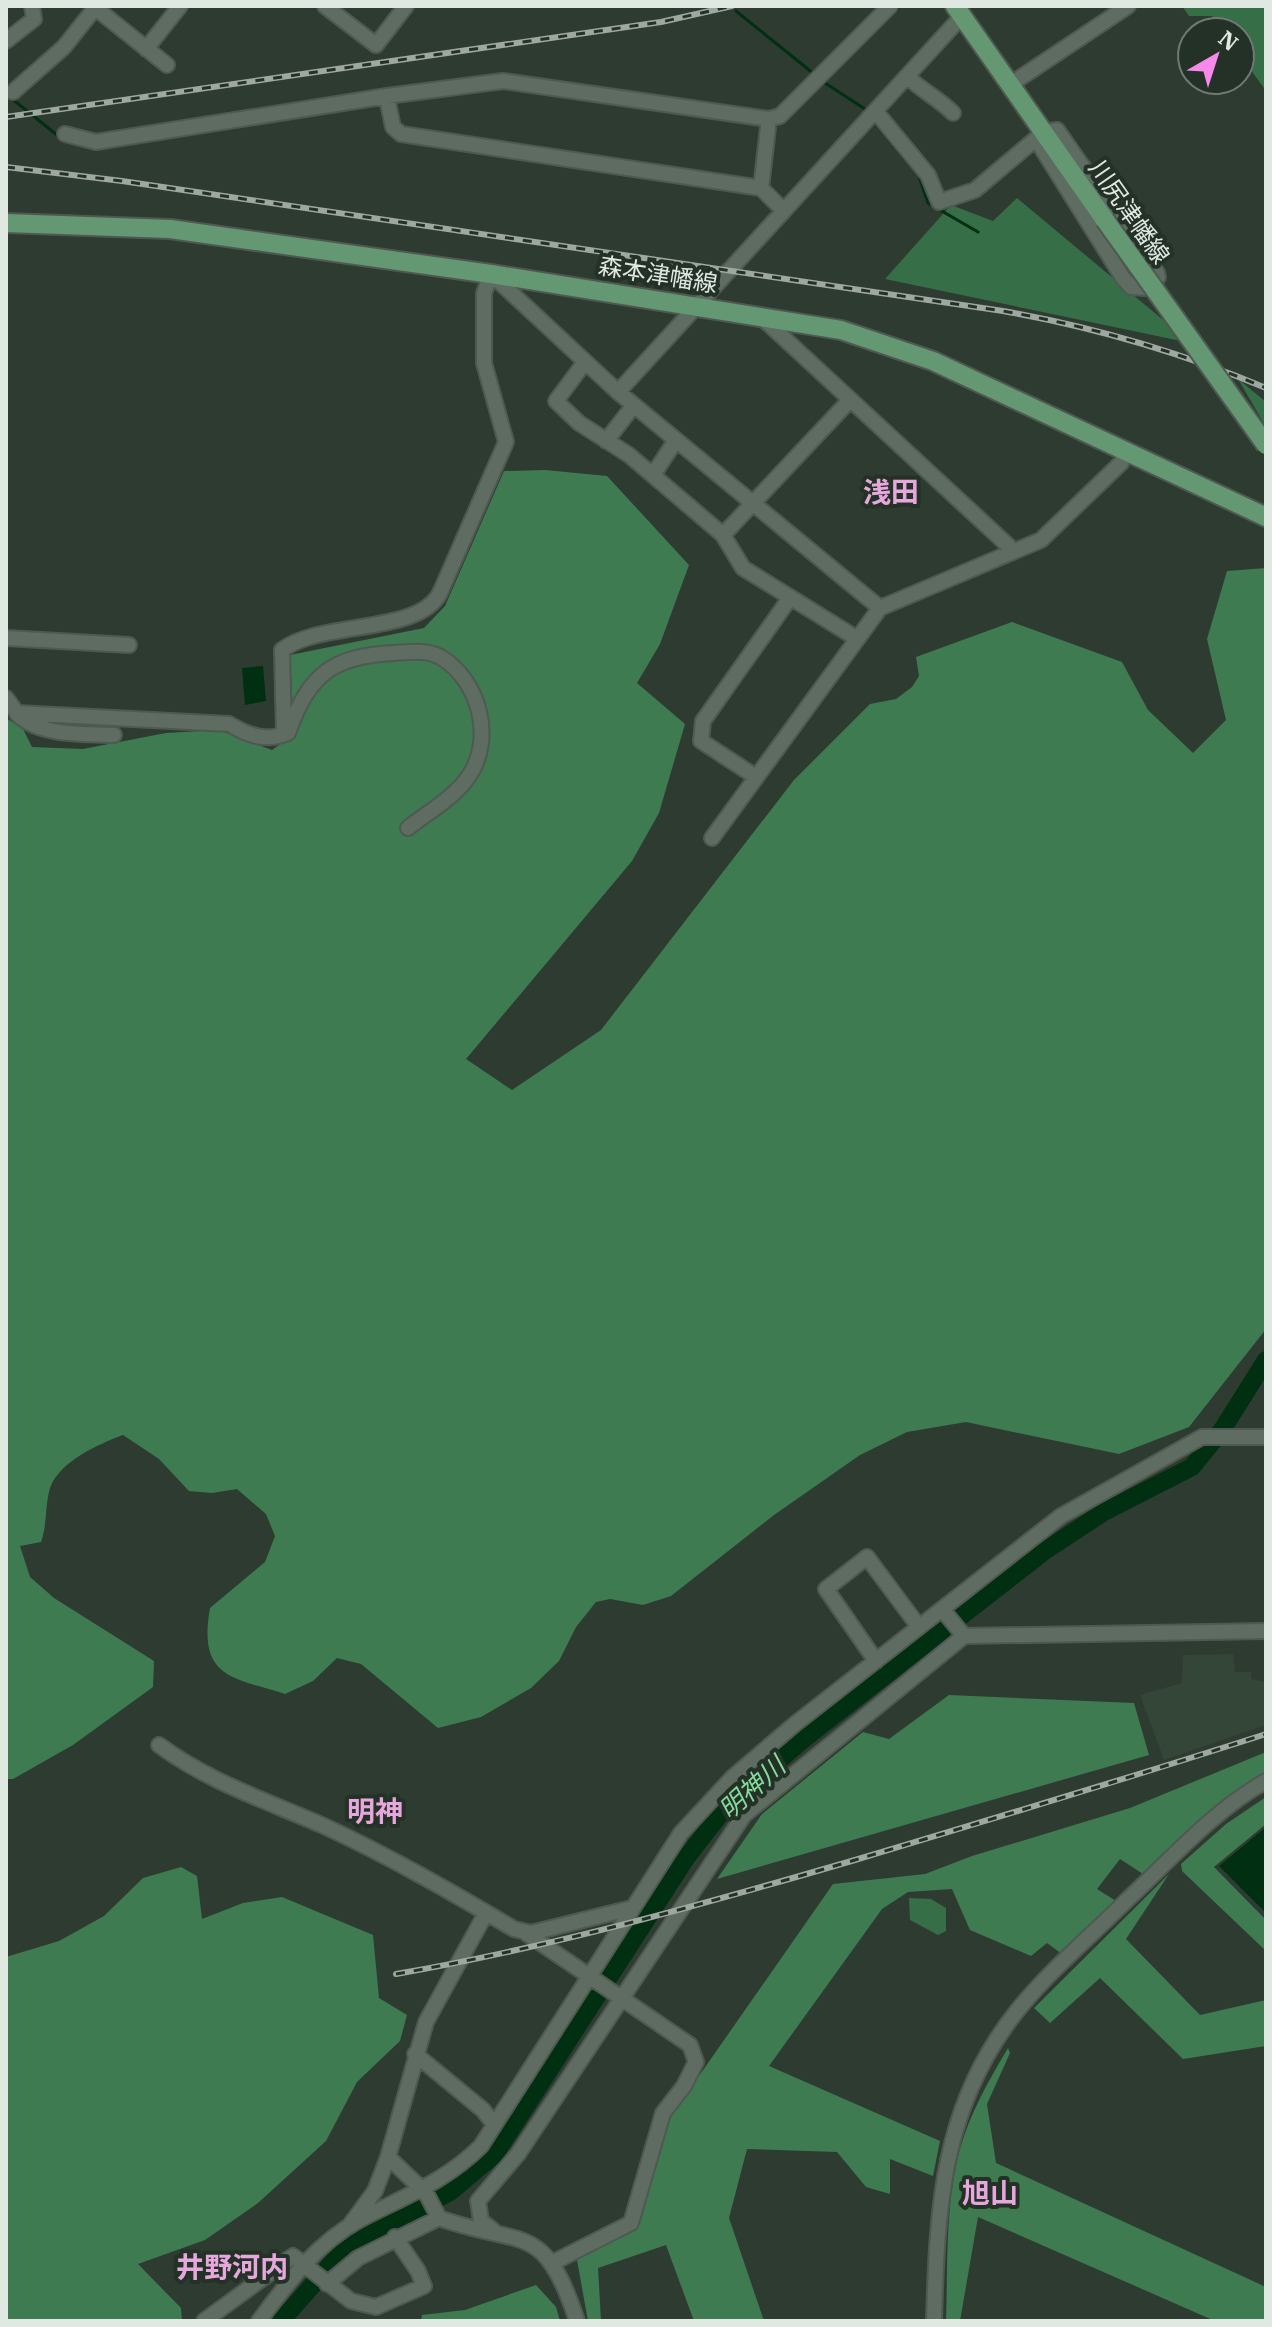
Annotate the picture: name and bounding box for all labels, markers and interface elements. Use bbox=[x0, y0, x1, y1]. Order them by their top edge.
north arrow bbox=[1176, 16, 1256, 96]
text: N bbox=[1213, 23, 1245, 57]
street label: 川尻津幡線 bbox=[1082, 153, 1177, 270]
street label: 森本津幡線 bbox=[596, 249, 720, 299]
district label: 浅田 bbox=[863, 473, 919, 510]
water label: 明神川 bbox=[711, 1747, 794, 1826]
district label: 明神 bbox=[347, 1792, 403, 1829]
district label: 旭山 bbox=[962, 2174, 1018, 2211]
district label: 井野河内 bbox=[176, 2248, 288, 2285]

